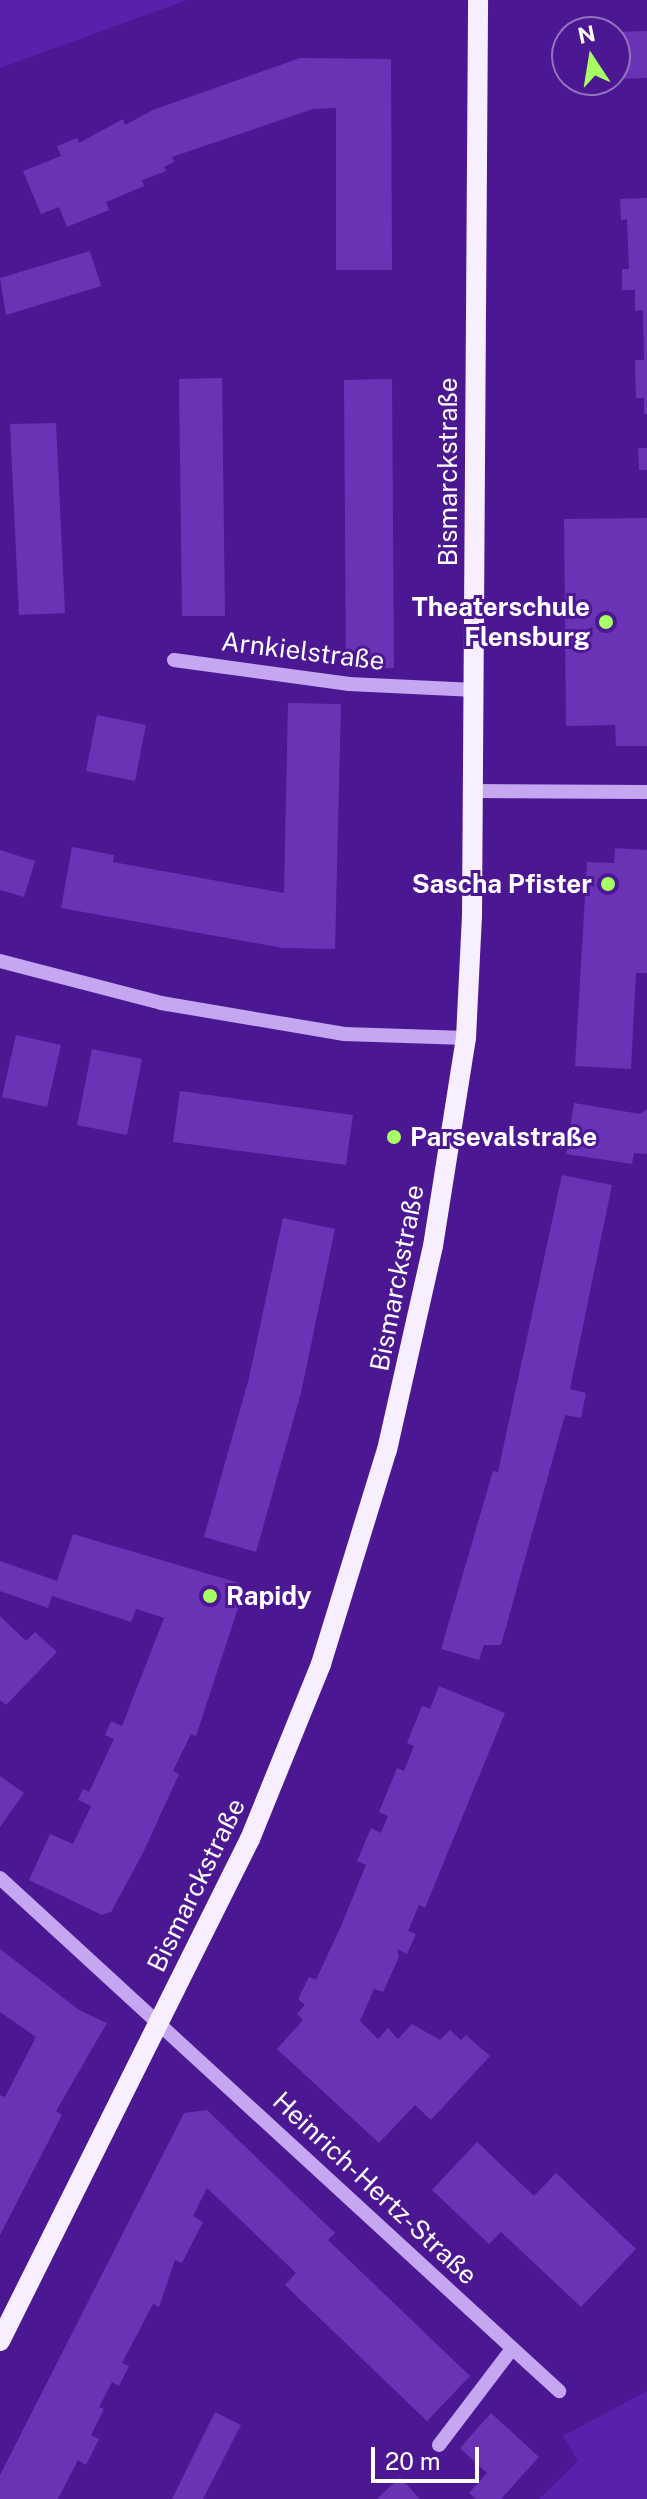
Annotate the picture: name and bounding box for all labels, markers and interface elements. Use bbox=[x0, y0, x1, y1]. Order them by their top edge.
north arrow bbox=[551, 16, 631, 96]
text: N bbox=[575, 20, 598, 49]
street label: Bismarckstraße bbox=[432, 377, 464, 567]
place label: Theaterschule Flensburg bbox=[412, 591, 590, 652]
marker: Theaterschule Flensburg bbox=[597, 613, 615, 631]
street label: Arnkielstraße bbox=[220, 626, 386, 676]
place label: Sascha Pfister bbox=[412, 868, 592, 900]
marker: Sascha Pfister bbox=[599, 875, 617, 893]
place label: Parsevalstraße bbox=[410, 1121, 597, 1153]
marker: Parsevalstraße bbox=[385, 1128, 403, 1146]
street label: Bismarckstraße bbox=[364, 1182, 430, 1374]
place label: Rapidy bbox=[226, 1580, 312, 1612]
marker: Rapidy bbox=[201, 1587, 219, 1605]
street label: Bismarckstraße bbox=[141, 1793, 251, 1977]
street label: Heinrich-Hertz-Straße bbox=[266, 2085, 484, 2291]
scale bar bbox=[375, 2431, 483, 2481]
text: 20 m bbox=[385, 2447, 441, 2475]

